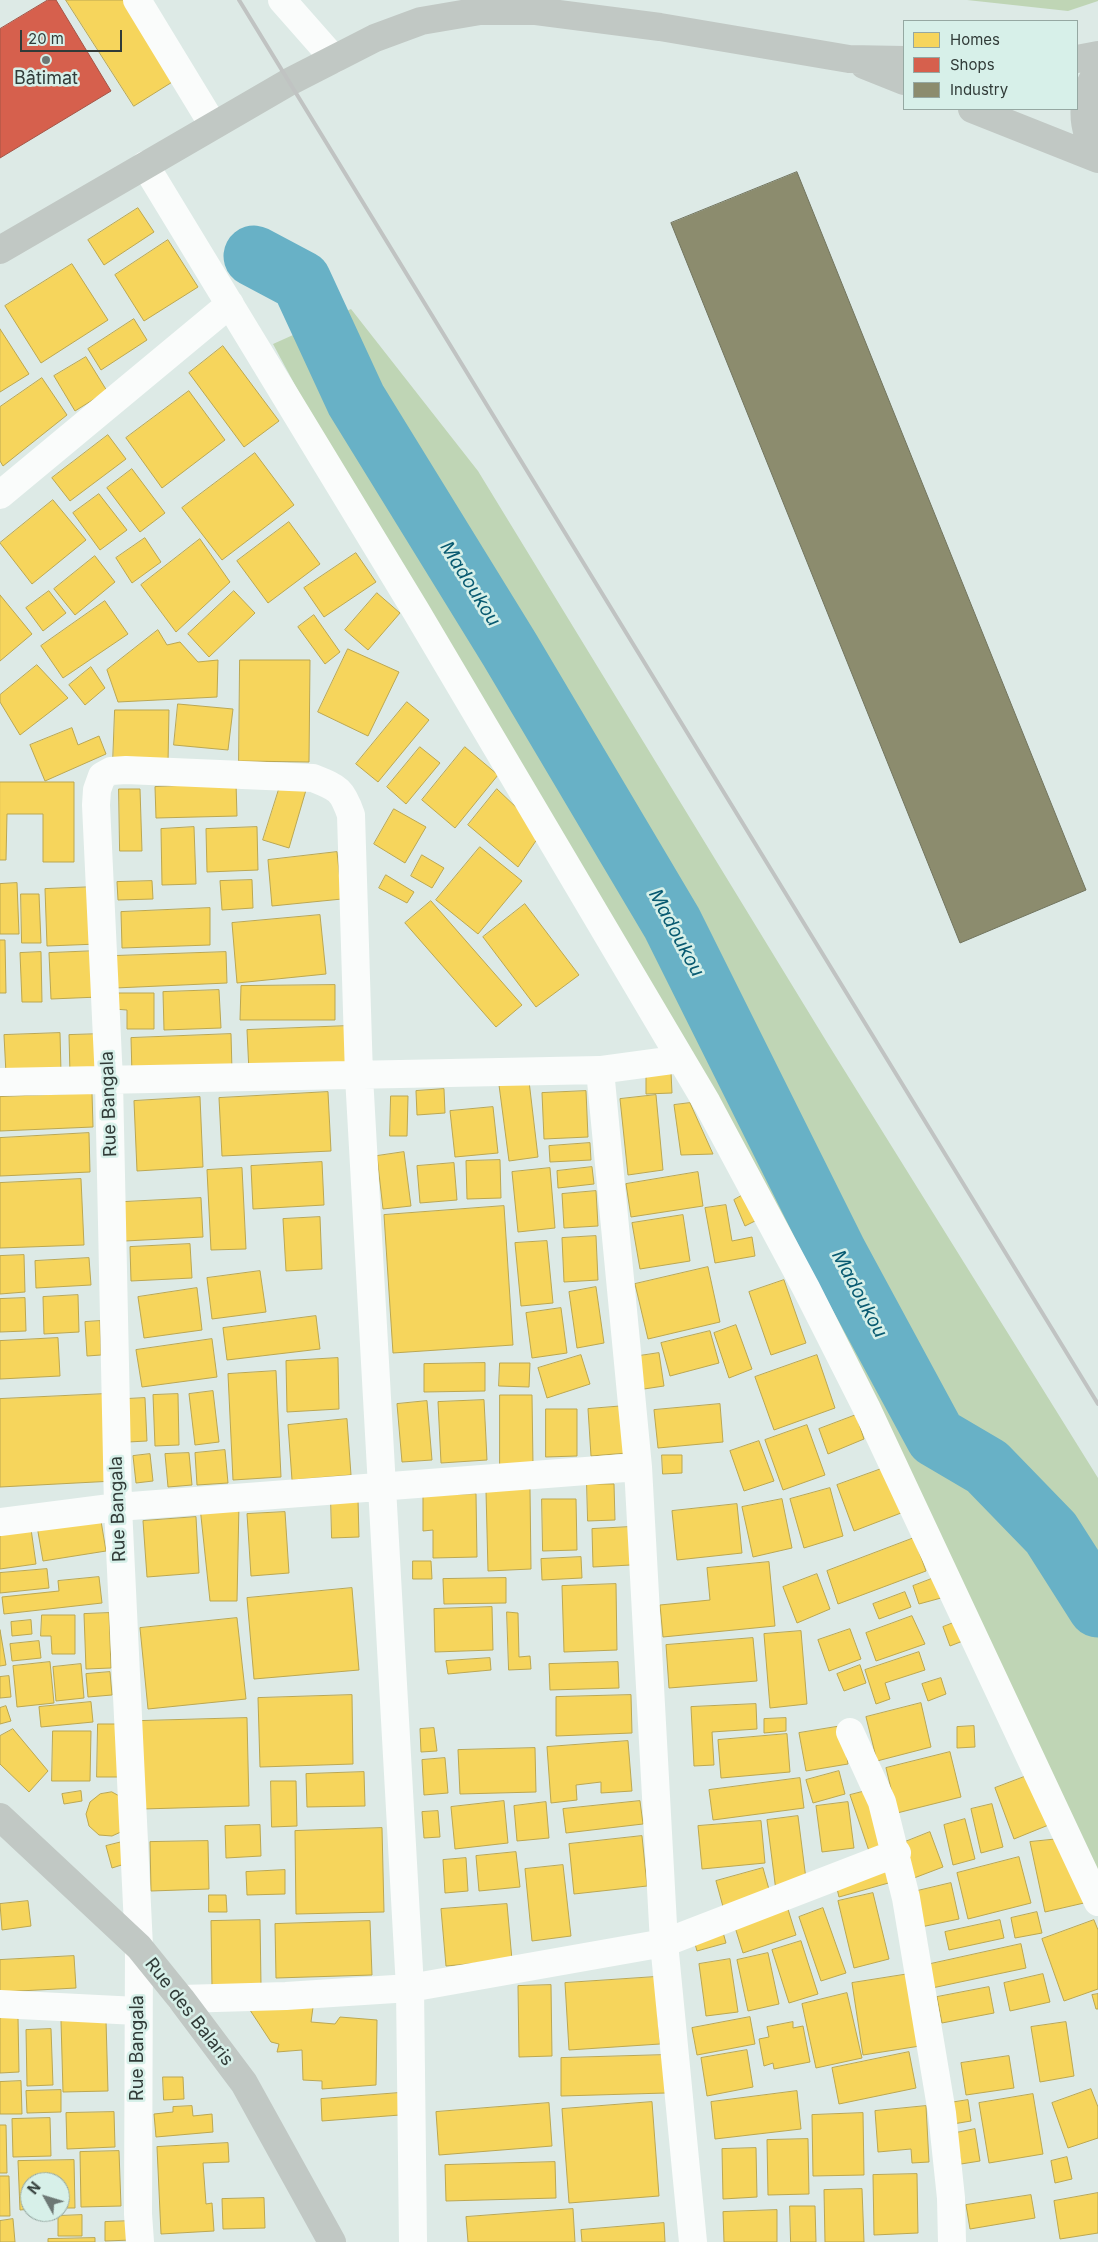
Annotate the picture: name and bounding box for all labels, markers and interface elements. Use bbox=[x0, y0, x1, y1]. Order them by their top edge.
scale bar bbox=[22, 20, 125, 52]
legend bbox=[903, 20, 1078, 110]
text: 20 m bbox=[28, 29, 64, 48]
text: Homes bbox=[950, 30, 1000, 49]
marker: Bâtimat bbox=[40, 54, 52, 66]
text: Shops bbox=[950, 55, 995, 74]
place label: Bâtimat bbox=[14, 68, 78, 90]
text: Industry bbox=[950, 80, 1008, 99]
water label: Madoukou bbox=[435, 537, 505, 631]
water label: Madoukou bbox=[643, 885, 709, 981]
street label: Rue Bangala bbox=[96, 1051, 122, 1157]
water label: Madoukou bbox=[826, 1246, 892, 1342]
street label: Rue Bangala bbox=[105, 1456, 131, 1562]
street label: Rue des Balaris bbox=[140, 1954, 238, 2070]
street label: Rue Bangala bbox=[127, 1995, 149, 2101]
north arrow bbox=[20, 2172, 70, 2222]
text: N bbox=[24, 2178, 44, 2197]

